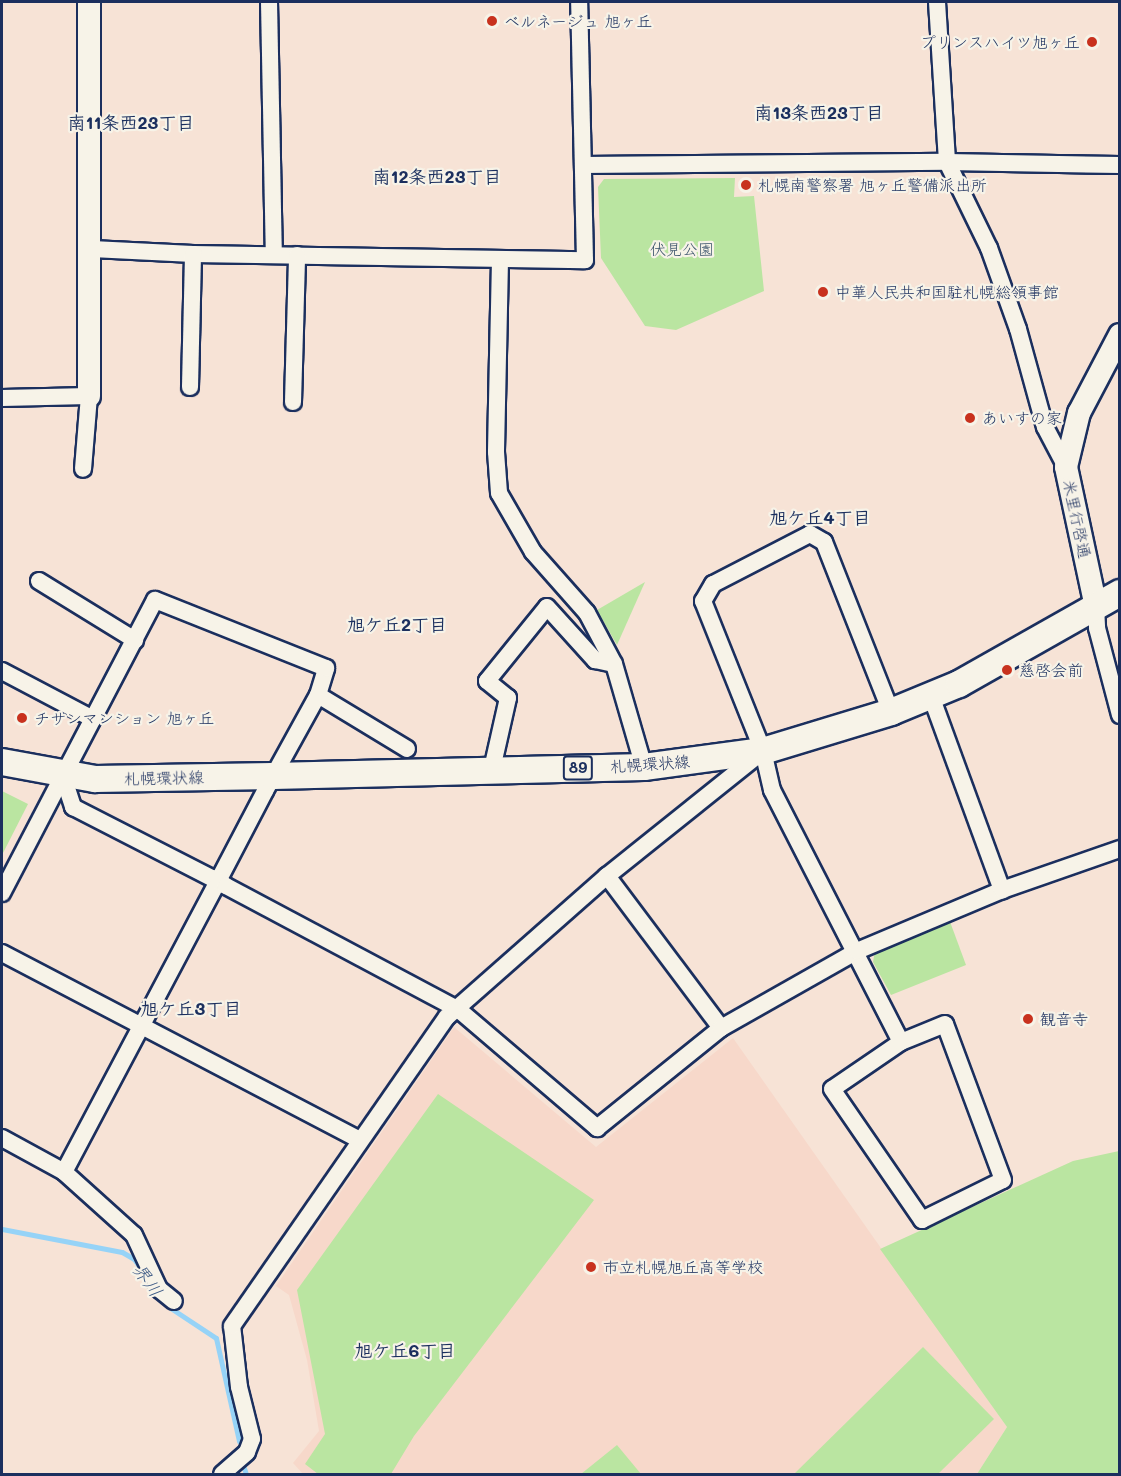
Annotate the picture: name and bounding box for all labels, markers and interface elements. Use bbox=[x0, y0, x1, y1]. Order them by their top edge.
place label: ベルネージュ 旭ヶ丘 bbox=[504, 11, 652, 31]
marker: ベルネージュ 旭ヶ丘 bbox=[485, 14, 499, 28]
place label: プリンスハイツ旭ヶ丘 bbox=[920, 32, 1080, 52]
marker: プリンスハイツ旭ヶ丘 bbox=[1085, 35, 1099, 49]
district label: 南13条西23丁目 bbox=[754, 101, 884, 123]
district label: 南11条西23丁目 bbox=[68, 111, 194, 133]
district label: 南12条西23丁目 bbox=[373, 165, 501, 187]
place label: 札幌南警察署 旭ヶ丘警備派出所 bbox=[758, 175, 987, 195]
marker: 札幌南警察署 旭ヶ丘警備派出所 bbox=[739, 178, 753, 192]
park label: 伏見公園 bbox=[650, 239, 714, 259]
place label: 中華人民共和国駐札幌総領事館 bbox=[835, 282, 1059, 302]
marker: 中華人民共和国駐札幌総領事館 bbox=[816, 285, 830, 299]
place label: あいすの家 bbox=[982, 408, 1062, 428]
marker: あいすの家 bbox=[963, 411, 977, 425]
street label: 米里行啓通 bbox=[1059, 478, 1095, 560]
district label: 旭ケ丘4丁目 bbox=[769, 506, 871, 528]
district label: 旭ケ丘2丁目 bbox=[347, 613, 447, 635]
place label: 慈啓会前 bbox=[1019, 660, 1083, 680]
marker: 慈啓会前 bbox=[1000, 663, 1014, 677]
place label: チサンマンション 旭ヶ丘 bbox=[34, 708, 215, 728]
marker: チサンマンション 旭ヶ丘 bbox=[15, 711, 29, 725]
street label: 札幌環状線 bbox=[609, 752, 691, 776]
road number: 89 bbox=[562, 756, 594, 780]
street label: 札幌環状線 bbox=[124, 768, 204, 788]
district label: 旭ケ丘3丁目 bbox=[141, 997, 241, 1019]
place label: 観音寺 bbox=[1040, 1009, 1088, 1029]
marker: 観音寺 bbox=[1021, 1012, 1035, 1026]
place label: 市立札幌旭丘高等学校 bbox=[603, 1257, 763, 1277]
water label: 界川 bbox=[129, 1259, 167, 1301]
marker: 市立札幌旭丘高等学校 bbox=[584, 1260, 598, 1274]
district label: 旭ケ丘6丁目 bbox=[355, 1339, 455, 1361]

